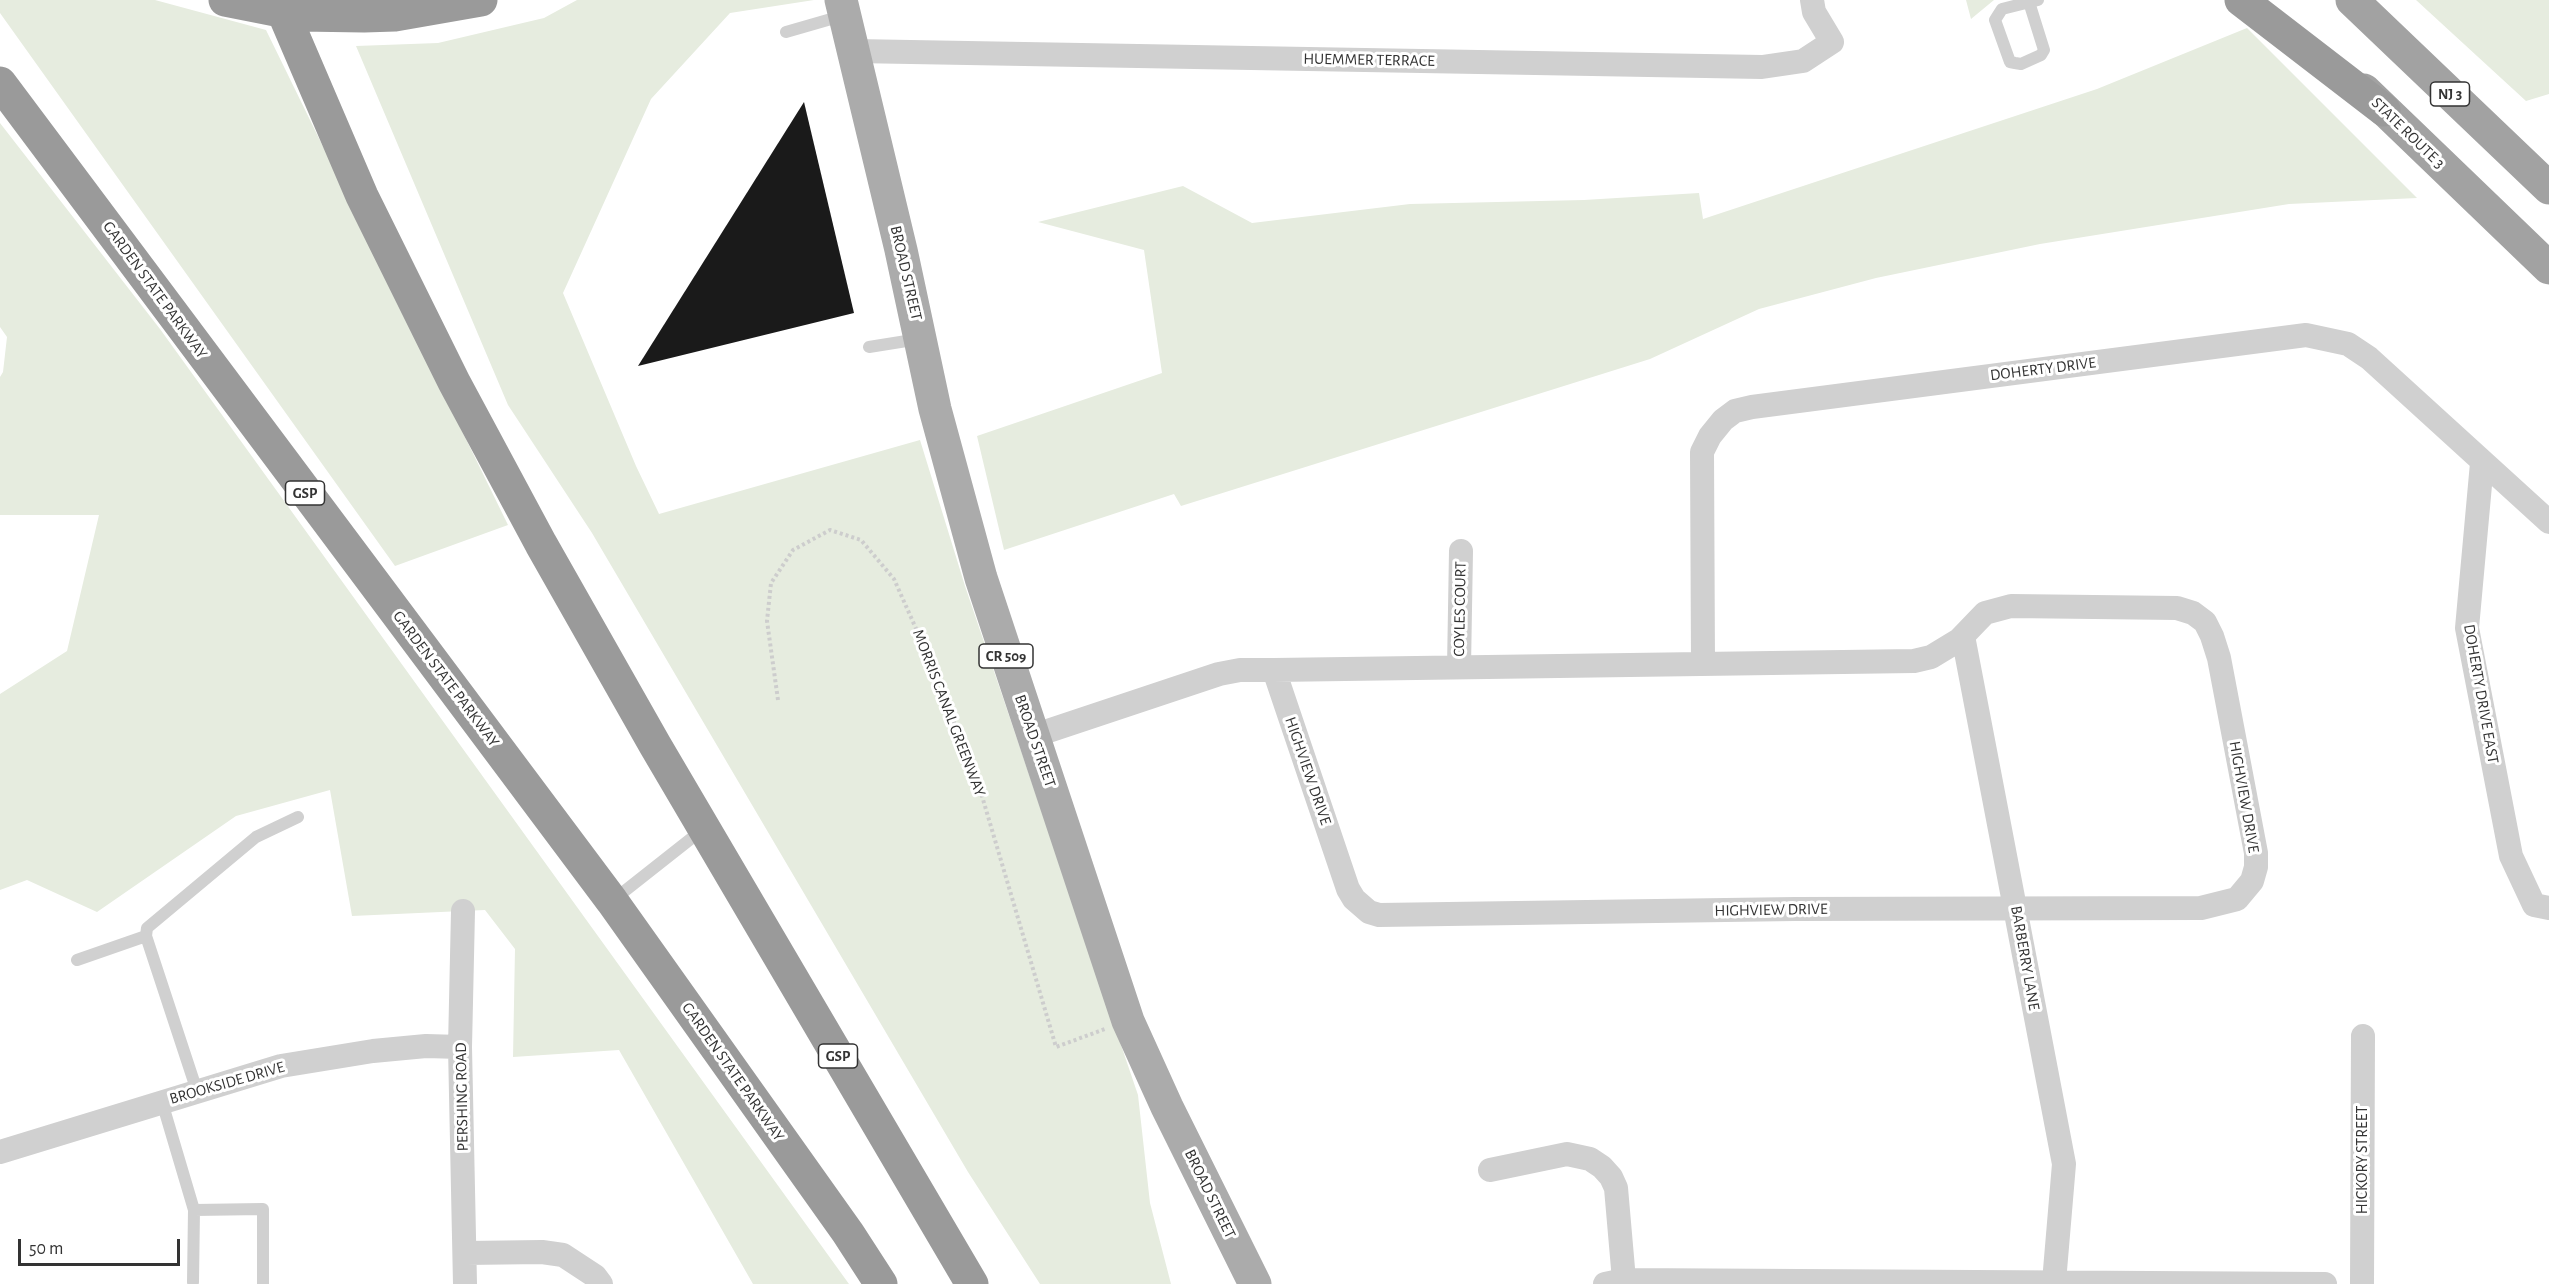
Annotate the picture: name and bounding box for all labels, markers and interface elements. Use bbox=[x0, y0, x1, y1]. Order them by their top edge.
street label: HUEMMER TERRACE bbox=[1303, 49, 1435, 71]
road number: NJ 3 bbox=[2430, 82, 2470, 106]
street label: STATE ROUTE 3 bbox=[2367, 93, 2449, 173]
street label: GARDEN STATE PARKWAY bbox=[99, 217, 211, 363]
street label: BROAD STREET bbox=[886, 224, 926, 322]
street label: DOHERTY DRIVE bbox=[1989, 353, 2097, 385]
road number: GSP bbox=[286, 481, 324, 505]
street label: COYLES COURT bbox=[1450, 561, 1470, 657]
street label: GARDEN STATE PARKWAY bbox=[389, 607, 503, 751]
street label: DOHERTY DRIVE EAST bbox=[2459, 623, 2503, 765]
street label: MORRIS CANAL GREENWAY bbox=[908, 627, 990, 799]
road number: CR 509 bbox=[979, 644, 1033, 668]
street label: BROAD STREET bbox=[1010, 692, 1060, 790]
street label: HIGHVIEW DRIVE bbox=[1281, 714, 1335, 828]
street label: HIGHVIEW DRIVE bbox=[2225, 740, 2263, 854]
street label: HIGHVIEW DRIVE bbox=[1714, 899, 1828, 921]
street label: BARBERRY LANE bbox=[2006, 904, 2044, 1012]
street label: GARDEN STATE PARKWAY bbox=[678, 999, 788, 1145]
street label: PERSHING ROAD bbox=[451, 1042, 473, 1152]
road number: GSP bbox=[818, 1044, 858, 1068]
street label: BROOKSIDE DRIVE bbox=[167, 1057, 287, 1109]
street label: HICKORY STREET bbox=[2352, 1106, 2372, 1214]
street label: BROAD STREET bbox=[1180, 1146, 1240, 1242]
scale bar bbox=[21, 1227, 183, 1265]
text: 50 m bbox=[29, 1240, 63, 1258]

